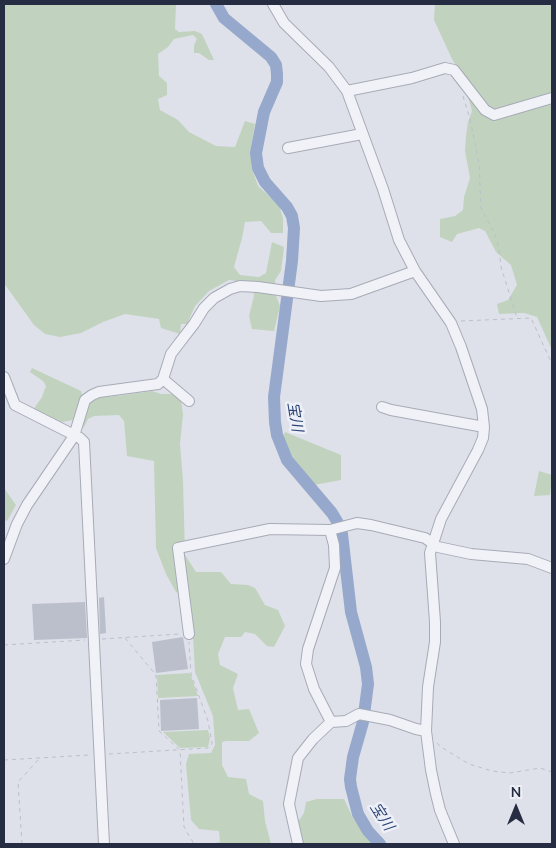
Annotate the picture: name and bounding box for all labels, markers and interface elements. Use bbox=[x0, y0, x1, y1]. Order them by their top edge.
water label: 宝川 bbox=[283, 401, 305, 433]
north arrow bbox=[491, 783, 541, 833]
text: N bbox=[511, 783, 521, 802]
water label: 宝川 bbox=[365, 800, 397, 834]

